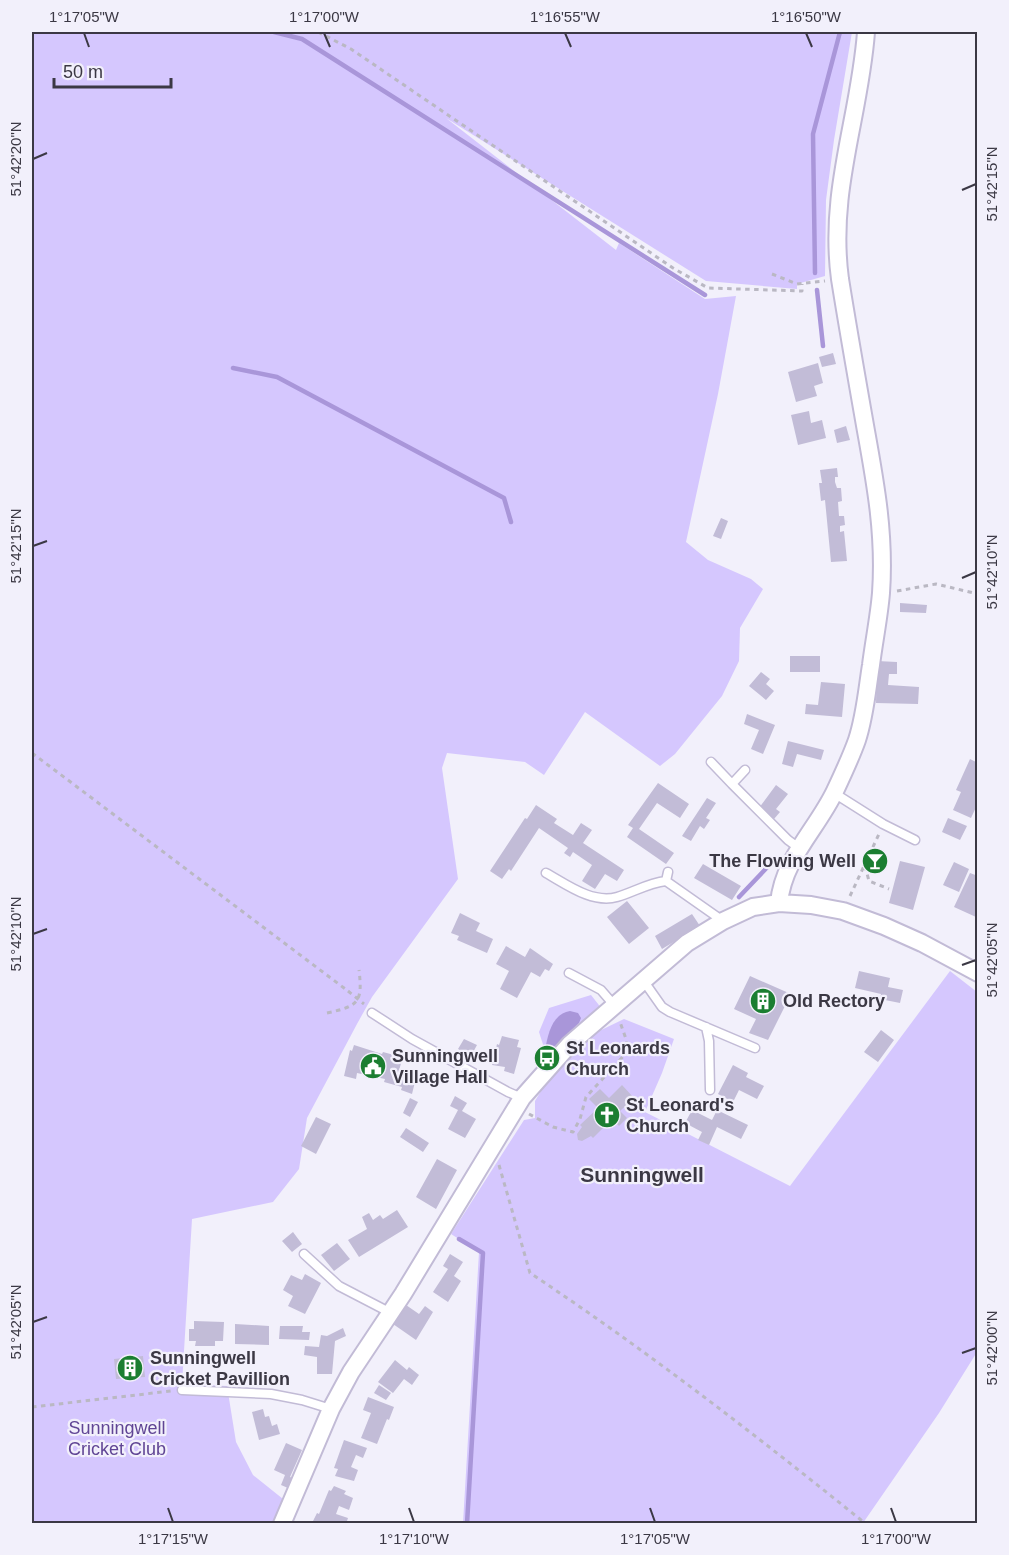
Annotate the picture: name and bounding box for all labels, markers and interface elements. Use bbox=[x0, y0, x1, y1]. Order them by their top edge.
text: 1°17'05"W bbox=[49, 8, 120, 25]
text: 1°17'00"W bbox=[289, 8, 360, 25]
text: 1°16'55"W bbox=[530, 8, 601, 25]
text: 1°16'50"W bbox=[771, 8, 842, 25]
scale bar bbox=[54, 51, 171, 89]
text: 50 m bbox=[63, 62, 103, 82]
text: 51°42'20"N bbox=[7, 121, 24, 197]
text: 51°42'15"N bbox=[983, 146, 1000, 222]
text: 51°42'15"N bbox=[7, 508, 24, 584]
text: 51°42'10"N bbox=[983, 534, 1000, 610]
bar icon: The Flowing Well bbox=[860, 846, 890, 876]
place label: The Flowing Well bbox=[709, 851, 856, 871]
text: 51°42'10"N bbox=[7, 896, 24, 972]
text: 51°42'05"N bbox=[983, 922, 1000, 998]
building icon: Old Rectory bbox=[748, 986, 778, 1016]
place label: Old Rectory bbox=[783, 991, 885, 1011]
place label: St Leonards Church bbox=[566, 1038, 670, 1079]
bus stop icon: St Leonards Church bbox=[532, 1043, 562, 1073]
place label: Sunningwell Village Hall bbox=[392, 1046, 498, 1087]
public building icon: Sunningwell Village Hall bbox=[358, 1051, 388, 1081]
place label: St Leonard's Church bbox=[626, 1095, 734, 1136]
church icon: St Leonard's Church bbox=[592, 1100, 622, 1130]
district label: Sunningwell bbox=[580, 1163, 704, 1186]
text: 51°42'05"N bbox=[7, 1284, 24, 1360]
text: 51°42'00"N bbox=[983, 1310, 1000, 1386]
place label: Sunningwell Cricket Pavillion bbox=[150, 1348, 290, 1389]
building icon: Sunningwell Cricket Pavillion bbox=[115, 1353, 145, 1383]
park label: Sunningwell Cricket Club bbox=[68, 1418, 166, 1459]
text: 1°17'15"W bbox=[138, 1530, 209, 1547]
text: 1°17'10"W bbox=[379, 1530, 450, 1547]
text: 1°17'05"W bbox=[620, 1530, 691, 1547]
text: 1°17'00"W bbox=[861, 1530, 932, 1547]

